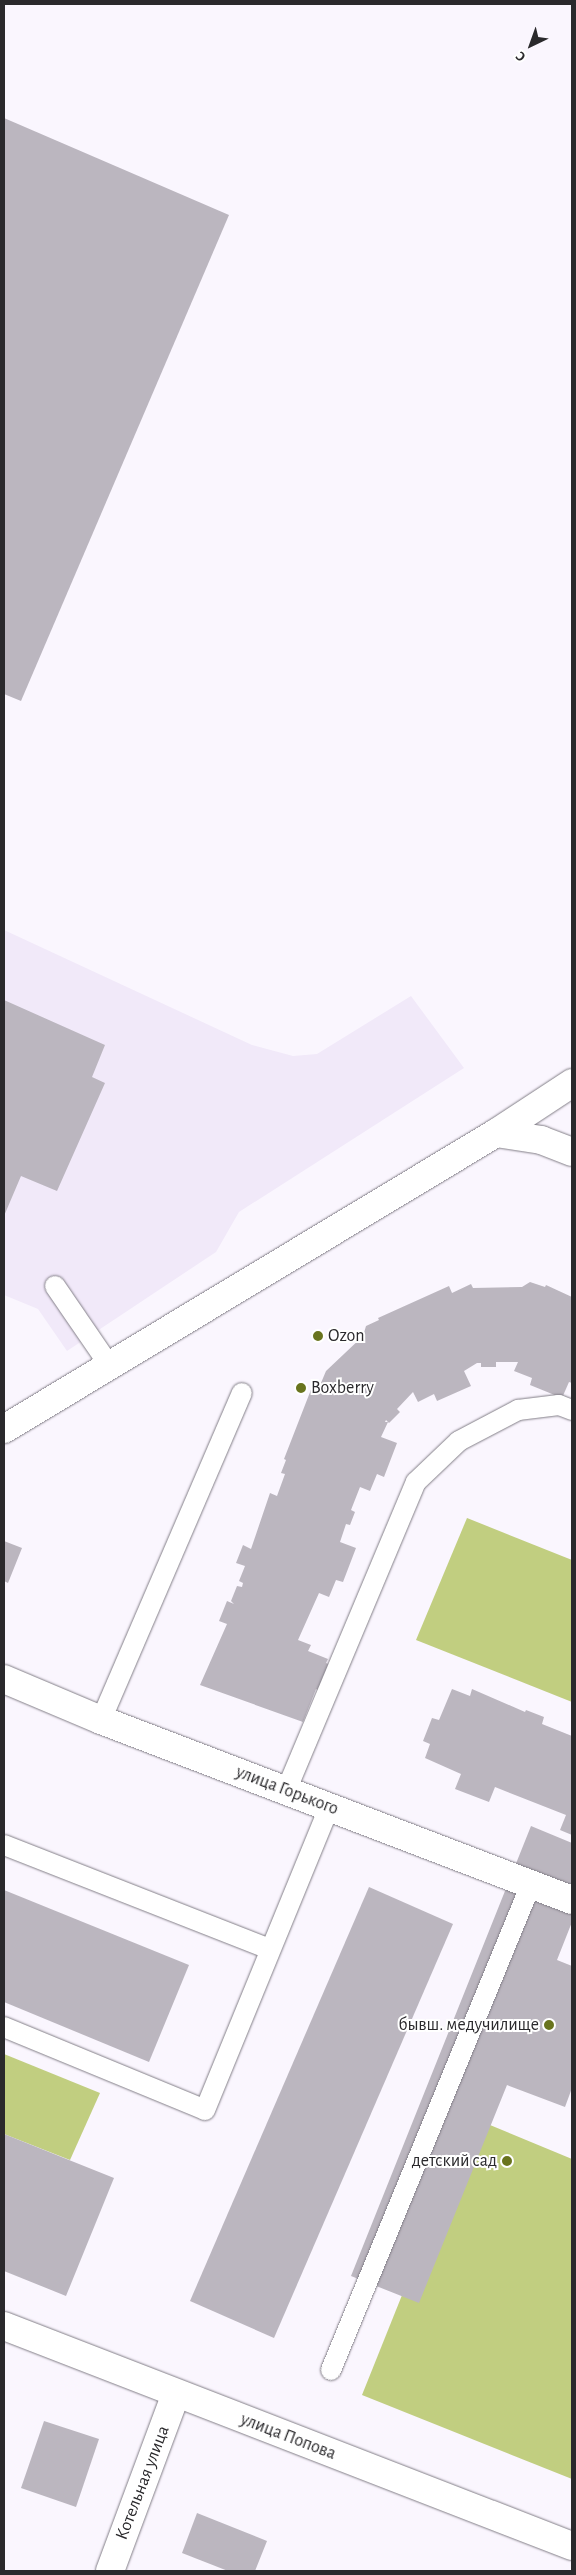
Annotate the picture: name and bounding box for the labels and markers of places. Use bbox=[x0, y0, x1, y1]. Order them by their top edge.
place label: Ozon bbox=[328, 1325, 365, 1347]
marker: Ozon bbox=[312, 1330, 324, 1342]
place label: Boxberry bbox=[311, 1377, 374, 1399]
marker: Boxberry bbox=[295, 1382, 307, 1394]
place label: бывш. медучилище bbox=[399, 2014, 539, 2036]
marker: бывш. медучилище bbox=[543, 2019, 555, 2031]
place label: детский сад bbox=[412, 2150, 497, 2172]
marker: детский сад bbox=[501, 2155, 513, 2167]

